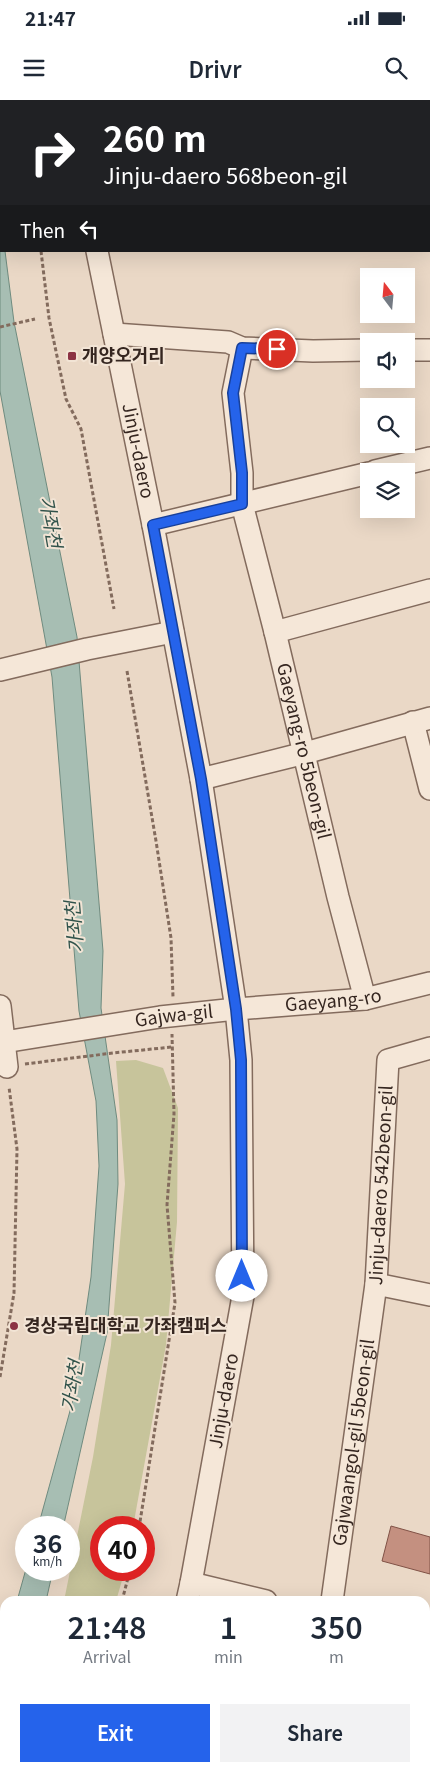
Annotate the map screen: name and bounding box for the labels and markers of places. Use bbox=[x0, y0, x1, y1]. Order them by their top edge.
pin bbox=[256, 328, 298, 370]
place label: 개양오거리 bbox=[82, 341, 165, 367]
marker: 개양오거리 bbox=[66, 350, 78, 362]
place label: 경상국립대학교 가좌캠퍼스 bbox=[24, 1311, 227, 1337]
marker: 경상국립대학교 가좌캠퍼스 bbox=[8, 1320, 20, 1332]

